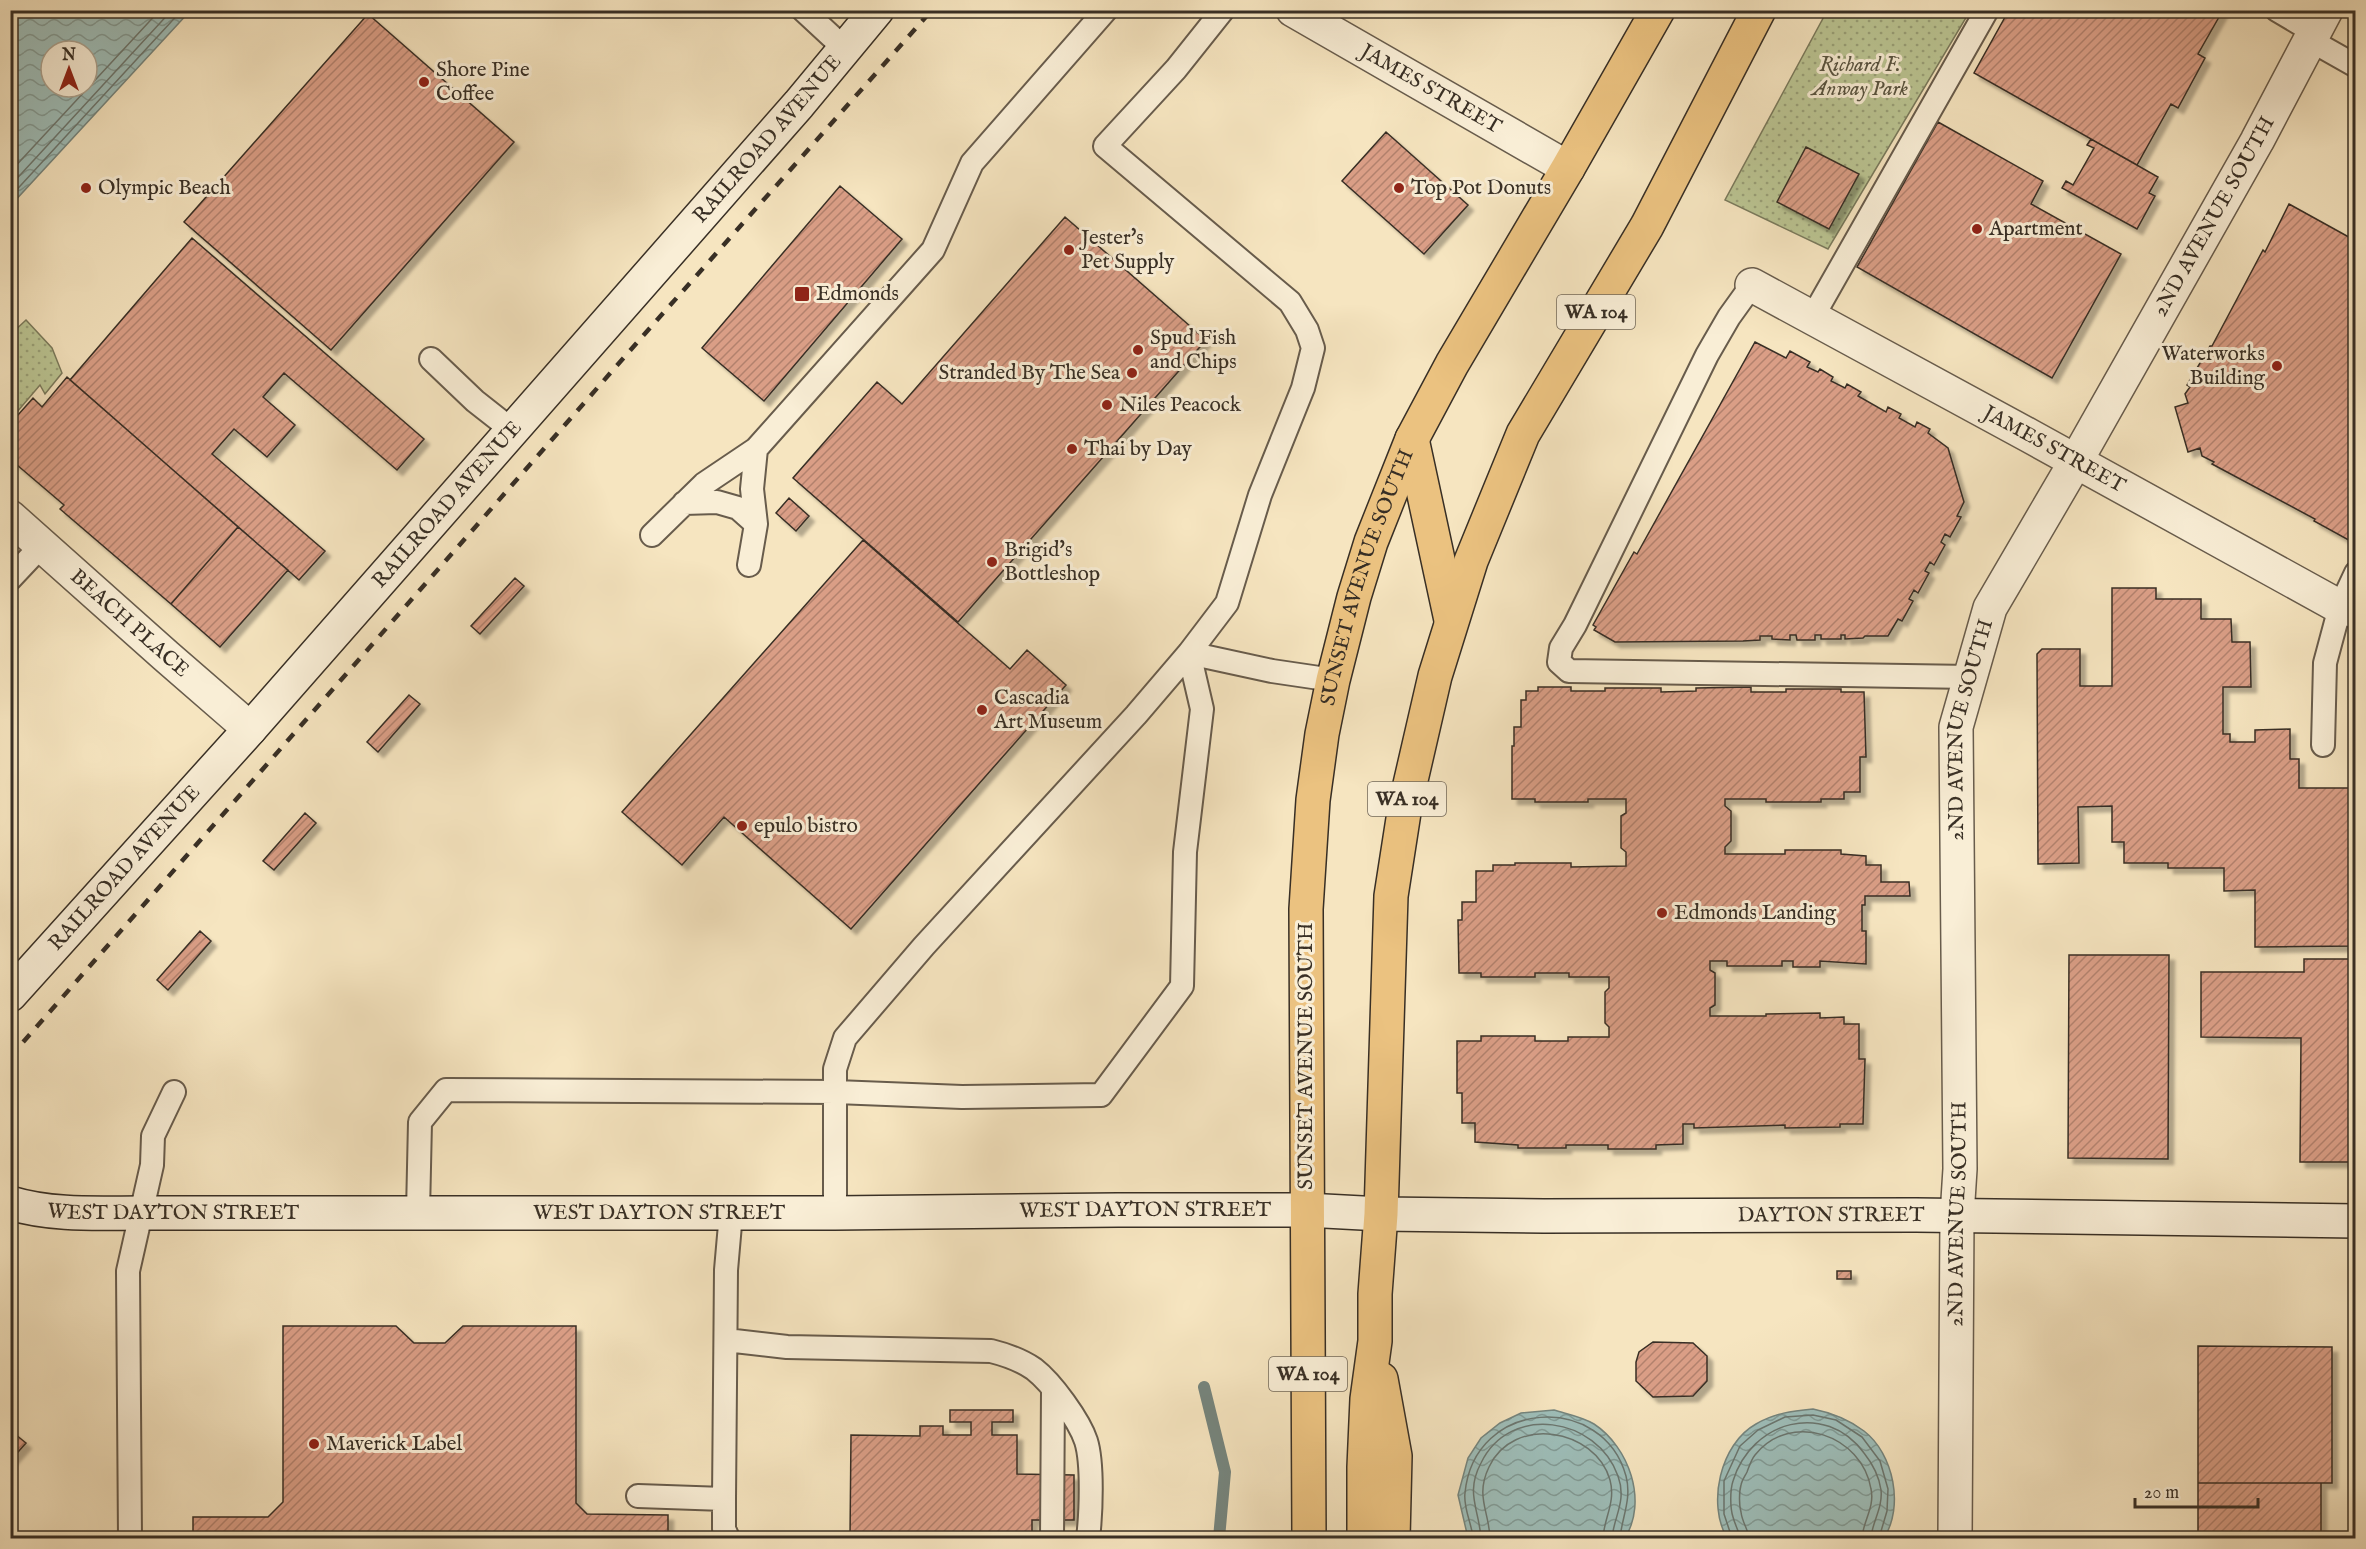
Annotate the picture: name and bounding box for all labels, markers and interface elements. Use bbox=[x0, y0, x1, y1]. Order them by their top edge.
street label: JAMES STREET bbox=[1354, 37, 1507, 141]
north arrow bbox=[39, 39, 99, 99]
text: N bbox=[61, 46, 76, 66]
street label: RAILROAD AVENUE bbox=[687, 49, 848, 229]
park label: Richard F. Anway Park bbox=[1810, 52, 1909, 103]
place label: Shore Pine Coffee bbox=[436, 57, 530, 108]
marker: Shore Pine Coffee bbox=[417, 75, 431, 89]
street label: 2ND AVENUE SOUTH bbox=[2147, 112, 2281, 321]
place label: Olympic Beach bbox=[98, 175, 231, 202]
place label: Top Pot Donuts bbox=[1411, 175, 1551, 202]
marker: Olympic Beach bbox=[79, 181, 93, 195]
marker: Top Pot Donuts bbox=[1392, 181, 1406, 195]
place label: Apartment bbox=[1988, 216, 2083, 243]
marker: Apartment bbox=[1970, 222, 1984, 236]
place label: Jester's Pet Supply bbox=[1079, 225, 1175, 276]
marker: Jester's Pet Supply bbox=[1062, 243, 1076, 257]
place label: Edmonds bbox=[816, 281, 899, 308]
marker: Edmonds bbox=[793, 285, 811, 303]
road number: WA 104 bbox=[1557, 295, 1635, 329]
place label: Spud Fish and Chips bbox=[1150, 325, 1237, 376]
place label: Waterworks Building bbox=[2161, 341, 2266, 392]
marker: Spud Fish and Chips bbox=[1131, 343, 1145, 357]
marker: Waterworks Building bbox=[2270, 359, 2284, 373]
place label: Stranded By The Sea bbox=[938, 360, 1121, 387]
marker: Stranded By The Sea bbox=[1125, 366, 1139, 380]
place label: Niles Peacock bbox=[1119, 392, 1242, 419]
marker: Niles Peacock bbox=[1100, 398, 1114, 412]
street label: JAMES STREET bbox=[1977, 399, 2131, 500]
street label: RAILROAD AVENUE bbox=[366, 415, 528, 594]
place label: Thai by Day bbox=[1084, 436, 1193, 463]
marker: Thai by Day bbox=[1065, 442, 1079, 456]
street label: SUNSET AVENUE SOUTH bbox=[1315, 445, 1420, 708]
place label: Brigid's Bottleshop bbox=[1004, 537, 1100, 588]
marker: Brigid's Bottleshop bbox=[985, 555, 999, 569]
street label: BEACH PLACE bbox=[64, 563, 195, 683]
street label: 2ND AVENUE SOUTH bbox=[1942, 616, 2000, 841]
place label: Cascadia Art Museum bbox=[993, 685, 1102, 736]
marker: Cascadia Art Museum bbox=[975, 703, 989, 717]
street label: RAILROAD AVENUE bbox=[43, 779, 206, 957]
road number: WA 104 bbox=[1368, 782, 1446, 816]
place label: epulo bistro bbox=[754, 813, 858, 840]
marker: epulo bistro bbox=[735, 819, 749, 833]
place label: Edmonds Landing bbox=[1674, 900, 1837, 927]
marker: Edmonds Landing bbox=[1655, 906, 1669, 920]
street label: SUNSET AVENUE SOUTH bbox=[1293, 922, 1320, 1190]
street label: 2ND AVENUE SOUTH bbox=[1943, 1101, 1974, 1327]
street label: WEST DAYTON STREET bbox=[46, 1197, 300, 1227]
street label: WEST DAYTON STREET bbox=[1019, 1197, 1272, 1225]
street label: WEST DAYTON STREET bbox=[533, 1200, 786, 1227]
street label: DAYTON STREET bbox=[1738, 1201, 1925, 1229]
road number: WA 104 bbox=[1269, 1357, 1347, 1391]
place label: Maverick Label bbox=[326, 1431, 462, 1458]
marker: Maverick Label bbox=[307, 1437, 321, 1451]
scale bar bbox=[2135, 1471, 2258, 1509]
text: 20 m bbox=[2144, 1482, 2179, 1505]

